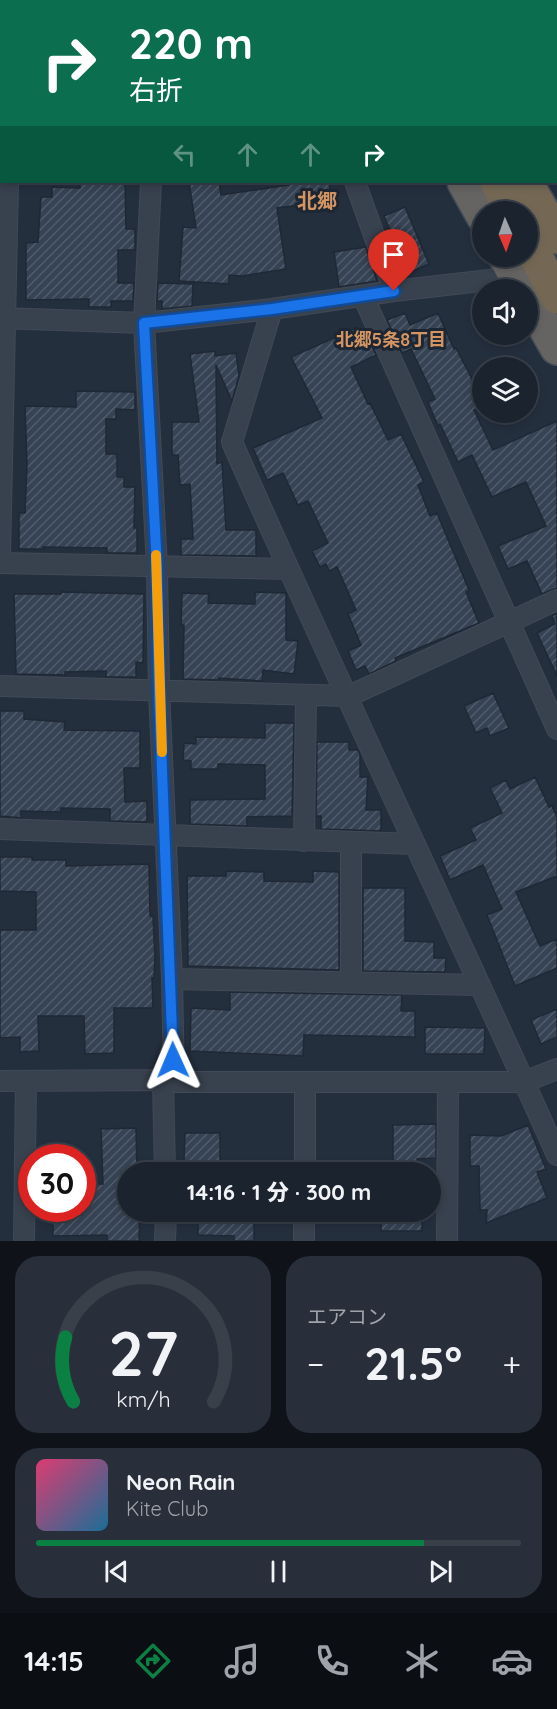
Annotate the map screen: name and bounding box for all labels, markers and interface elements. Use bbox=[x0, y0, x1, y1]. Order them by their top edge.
text: 220 m bbox=[129, 17, 253, 70]
icon: right bbox=[30, 24, 108, 102]
text: 右折 bbox=[129, 73, 183, 107]
icon: left bbox=[168, 138, 201, 171]
icon: ahead bbox=[231, 138, 264, 171]
icon: ahead bbox=[294, 138, 327, 171]
icon: right bbox=[357, 138, 390, 171]
district label: 北郷 bbox=[297, 188, 337, 213]
north arrow bbox=[472, 201, 538, 267]
map controls bbox=[472, 201, 538, 423]
pin bbox=[368, 229, 419, 291]
icon: arrive bbox=[377, 238, 410, 271]
button: sound bbox=[472, 279, 538, 345]
district label: 北郷5条8丁目 bbox=[336, 328, 446, 351]
button: layers bbox=[472, 357, 538, 423]
position arrow bbox=[141, 1028, 205, 1092]
speed limit sign: 30 bbox=[18, 1144, 96, 1222]
text: 14:16 · 1 分 · 300 m bbox=[187, 1178, 371, 1206]
text: エアコン bbox=[307, 1304, 387, 1329]
text: 27 bbox=[108, 1314, 178, 1392]
text: 21.5° bbox=[364, 1335, 462, 1391]
text: − bbox=[307, 1343, 324, 1384]
text: + bbox=[502, 1343, 521, 1384]
text: km/h bbox=[116, 1386, 170, 1412]
text: Neon Rain bbox=[126, 1468, 235, 1496]
text: Kite Club bbox=[126, 1496, 208, 1521]
icon: previous bbox=[100, 1555, 133, 1588]
icon: pause bbox=[262, 1555, 295, 1588]
icon: next bbox=[424, 1555, 457, 1588]
icon: directions bbox=[132, 1640, 174, 1682]
icon: music bbox=[221, 1640, 263, 1682]
icon: phone bbox=[311, 1640, 353, 1682]
icon: climate bbox=[401, 1640, 443, 1682]
icon: car bbox=[491, 1640, 533, 1682]
text: 14:15 bbox=[24, 1644, 84, 1678]

